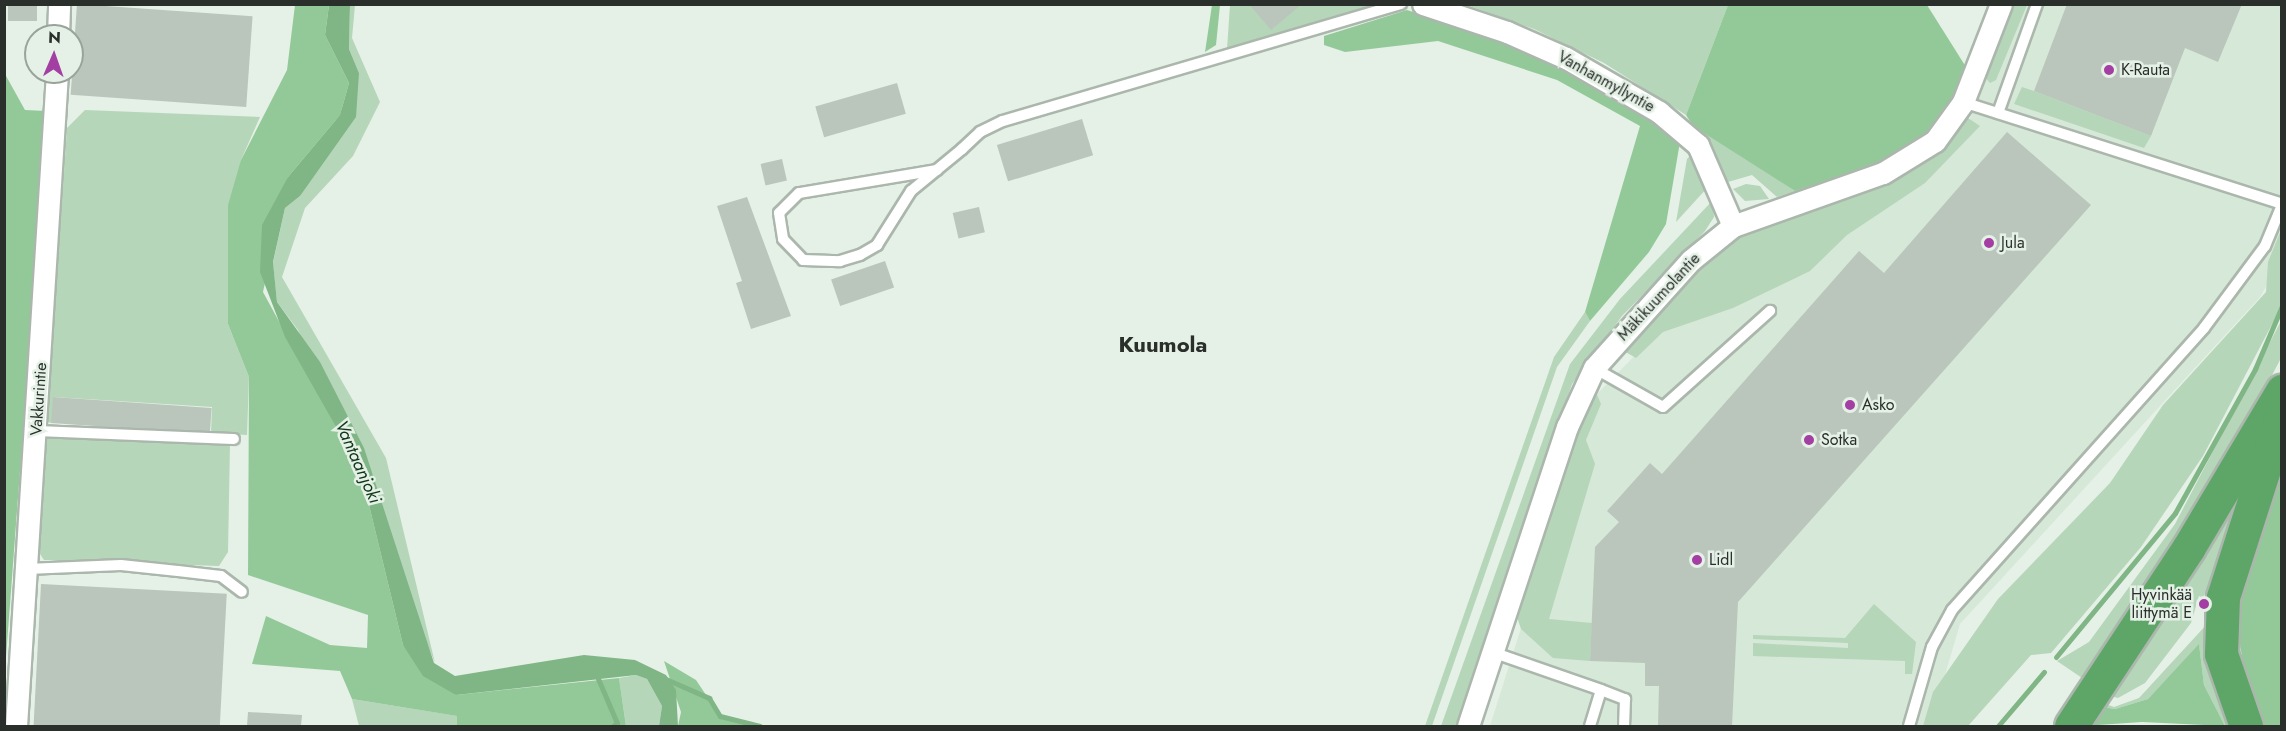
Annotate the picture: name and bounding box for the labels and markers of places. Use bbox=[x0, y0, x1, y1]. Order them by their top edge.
place label: K-Rauta bbox=[2121, 60, 2170, 80]
marker: K-Rauta bbox=[2102, 63, 2116, 77]
place label: Jula bbox=[2001, 233, 2025, 253]
marker: Jula bbox=[1982, 236, 1996, 250]
place label: Asko bbox=[1862, 395, 1895, 415]
marker: Asko bbox=[1843, 398, 1857, 412]
place label: Sotka bbox=[1821, 430, 1857, 450]
marker: Sotka bbox=[1802, 433, 1816, 447]
place label: Lidl bbox=[1709, 550, 1733, 570]
marker: Lidl bbox=[1690, 553, 1704, 567]
place label: Hyvinkää liittymä E bbox=[2131, 585, 2192, 623]
marker: Hyvinkää liittymä E bbox=[2197, 597, 2211, 611]

